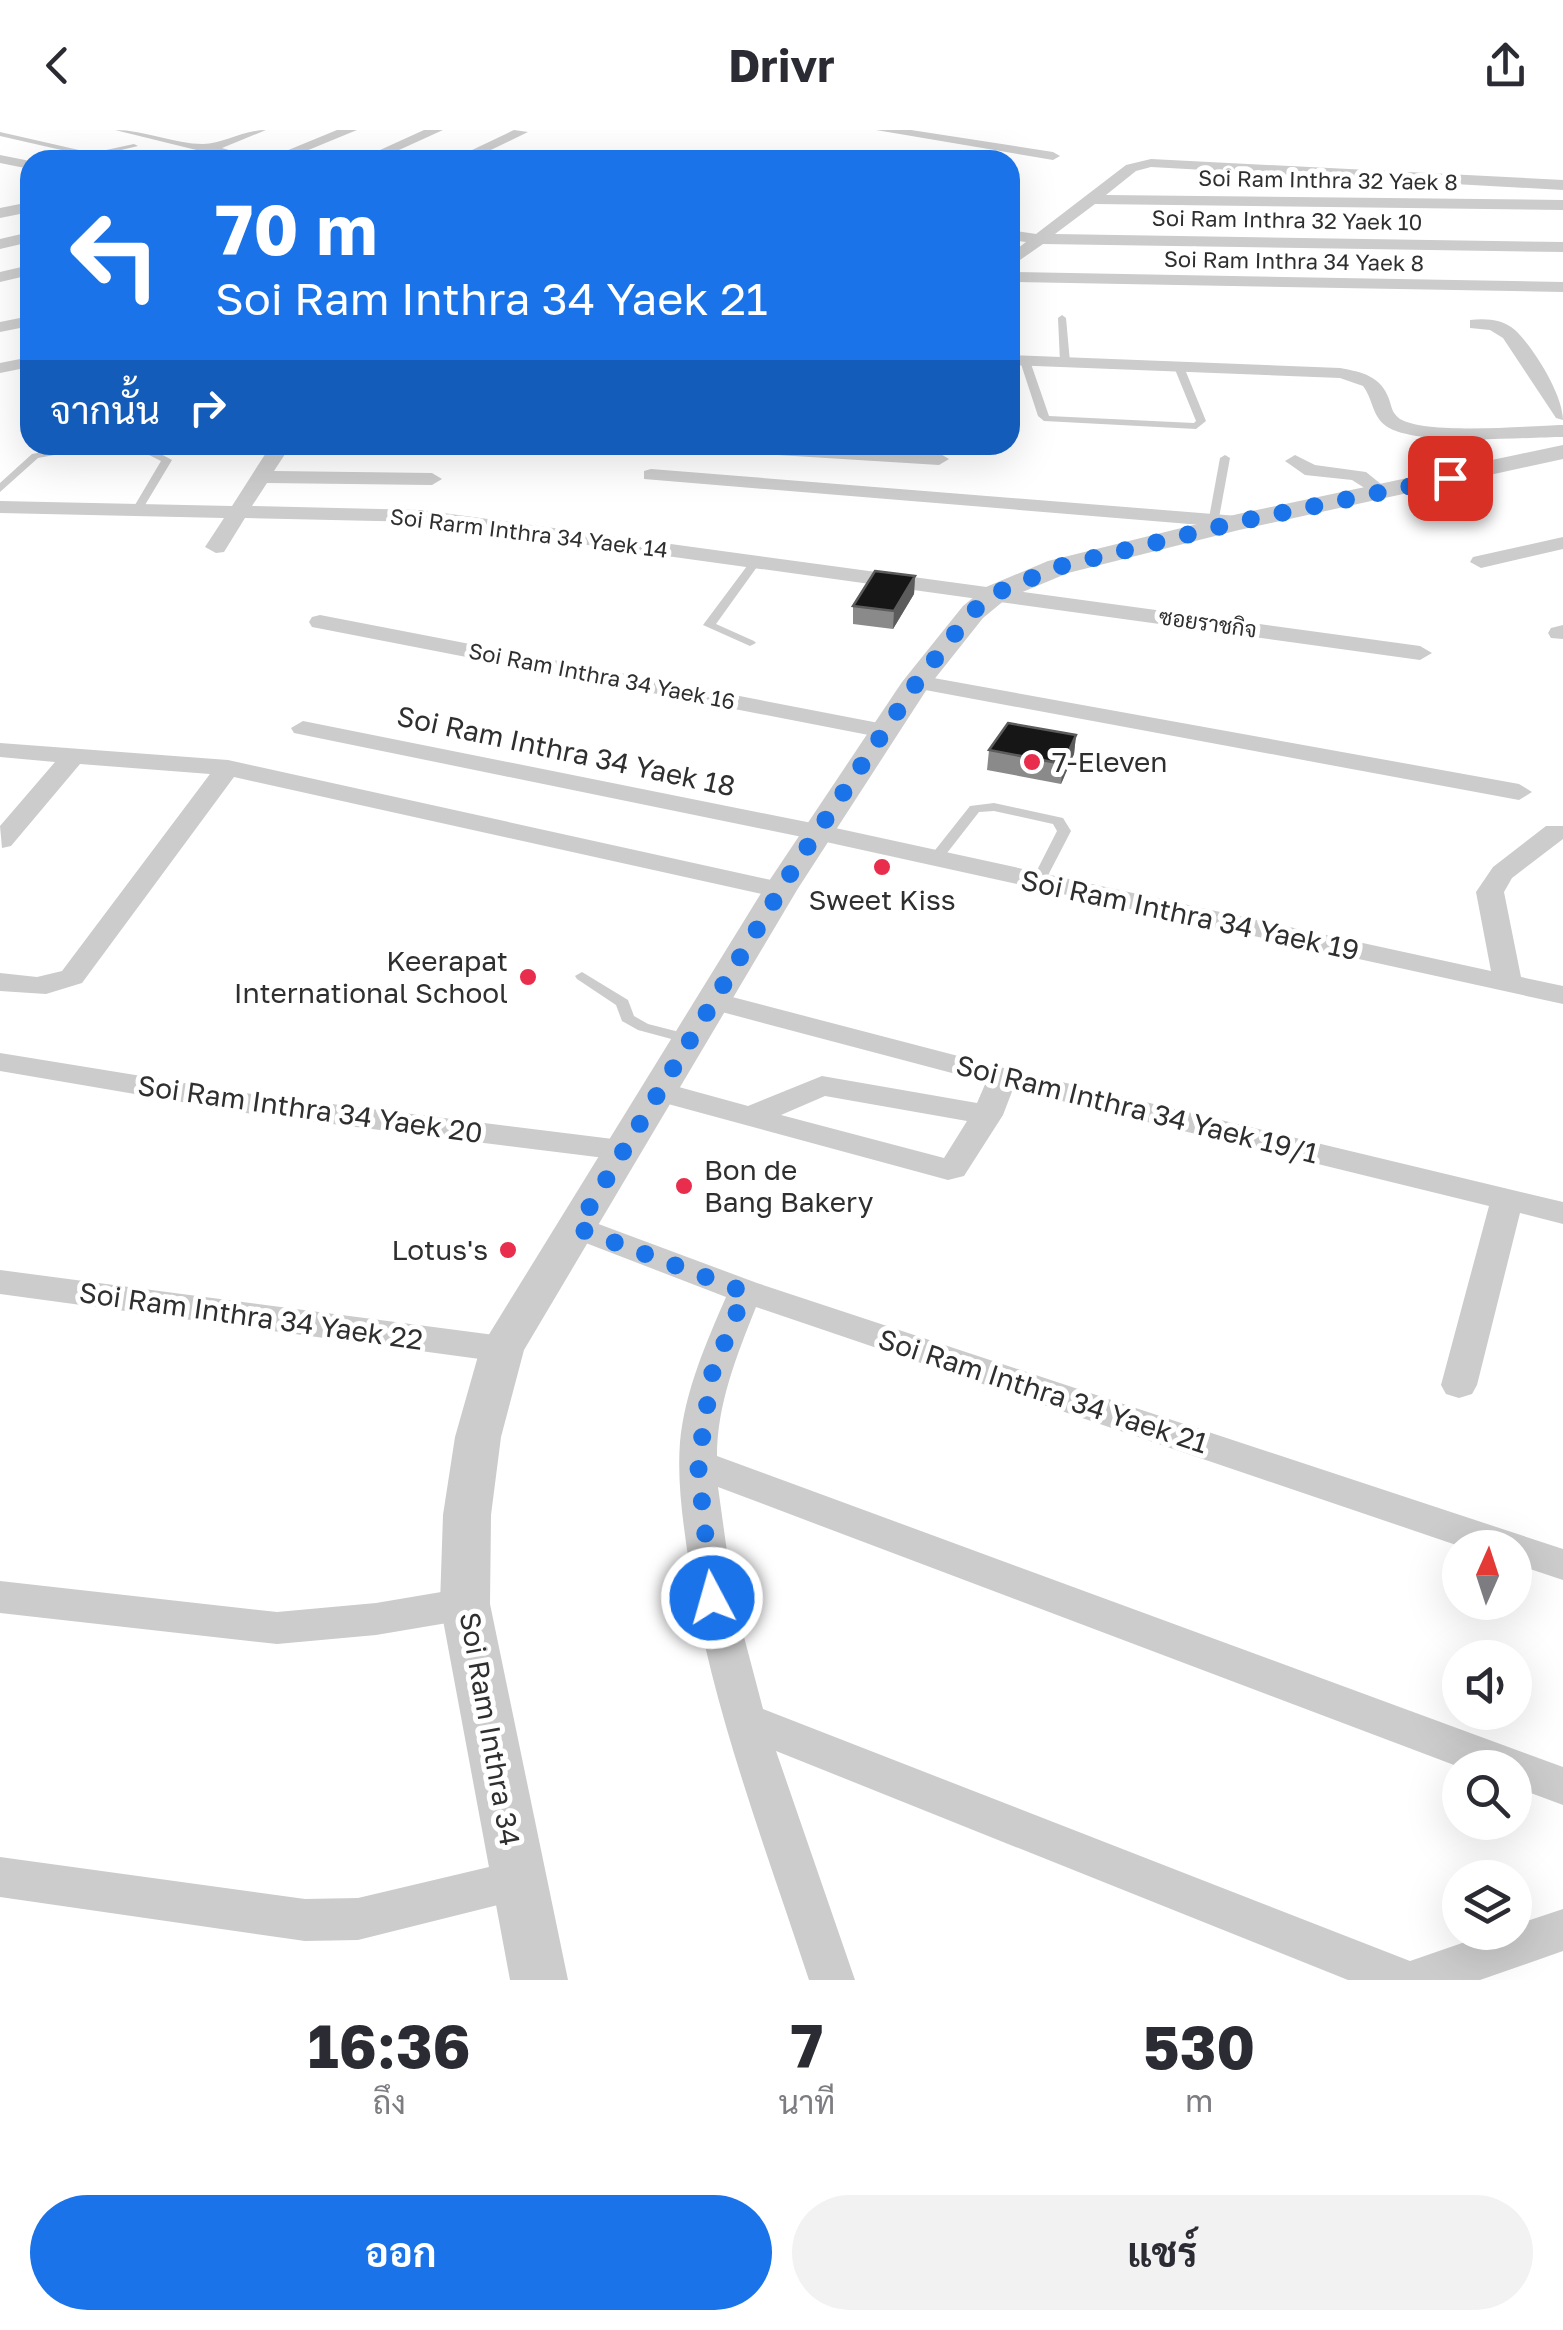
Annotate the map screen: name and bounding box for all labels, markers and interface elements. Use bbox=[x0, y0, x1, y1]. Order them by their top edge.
icon: back bbox=[30, 38, 85, 93]
text: Drivr bbox=[728, 38, 835, 92]
icon: share bbox=[1478, 38, 1533, 93]
street label: Soi Ram Inthra 32 Yaek 8 bbox=[1198, 164, 1458, 195]
text: 70 m bbox=[215, 186, 377, 270]
icon: left bbox=[50, 190, 180, 320]
street label: Soi Ram Inthra 32 Yaek 10 bbox=[1152, 204, 1422, 235]
street label: Soi Ram Inthra 34 Yaek 8 bbox=[1164, 245, 1424, 276]
text: Soi Ram Inthra 34 Yaek 21 bbox=[215, 271, 768, 325]
icon: right bbox=[180, 380, 235, 435]
text: จากนั้น bbox=[50, 387, 160, 432]
pin bbox=[1408, 436, 1493, 521]
icon: arrive bbox=[1423, 451, 1478, 506]
street label: Soi Rarm Inthra 34 Yaek 14 bbox=[389, 502, 669, 563]
street label: ซอยราชกิจ bbox=[1157, 602, 1259, 643]
street label: Soi Ram Inthra 34 Yaek 16 bbox=[467, 636, 738, 715]
street label: Soi Ram Inthra 34 Yaek 18 bbox=[394, 699, 738, 803]
place label: 7-Eleven bbox=[1052, 745, 1168, 778]
marker: 7-Eleven bbox=[1021, 751, 1043, 773]
marker: Sweet Kiss bbox=[871, 856, 893, 878]
street label: Soi Ram Inthra 34 Yaek 19 bbox=[1018, 863, 1362, 966]
place label: Sweet Kiss bbox=[808, 883, 956, 916]
place label: Keerapat International School bbox=[234, 944, 508, 1009]
marker: Keerapat International School bbox=[517, 966, 539, 988]
street label: Soi Ram Inthra 34 Yaek 19/1 bbox=[953, 1048, 1321, 1169]
street label: Soi Ram Inthra 34 Yaek 20 bbox=[136, 1068, 485, 1149]
place label: Bon de Bang Bakery bbox=[704, 1153, 874, 1218]
marker: Bon de Bang Bakery bbox=[673, 1175, 695, 1197]
place label: Lotus's bbox=[392, 1233, 488, 1266]
marker: Lotus's bbox=[497, 1239, 519, 1261]
street label: Soi Ram Inthra 34 Yaek 22 bbox=[77, 1275, 425, 1356]
street label: Soi Ram Inthra 34 Yaek 21 bbox=[874, 1322, 1212, 1459]
north arrow bbox=[1442, 1530, 1532, 1620]
map controls bbox=[1442, 1530, 1532, 1950]
position arrow bbox=[660, 1546, 764, 1650]
street label: Soi Ram Inthra 34 bbox=[454, 1610, 527, 1848]
button: sound bbox=[1442, 1640, 1532, 1730]
button: search bbox=[1442, 1750, 1532, 1840]
button: layers bbox=[1442, 1860, 1532, 1950]
text: 16:36 bbox=[308, 2009, 471, 2081]
text: 7 bbox=[790, 2009, 823, 2081]
text: 530 bbox=[1143, 2010, 1255, 2082]
text: m bbox=[1185, 2081, 1213, 2119]
text: ถึง bbox=[373, 2083, 406, 2121]
text: นาที bbox=[778, 2083, 835, 2121]
button: ออก bbox=[30, 2195, 772, 2310]
button: แชร์ bbox=[792, 2195, 1533, 2310]

